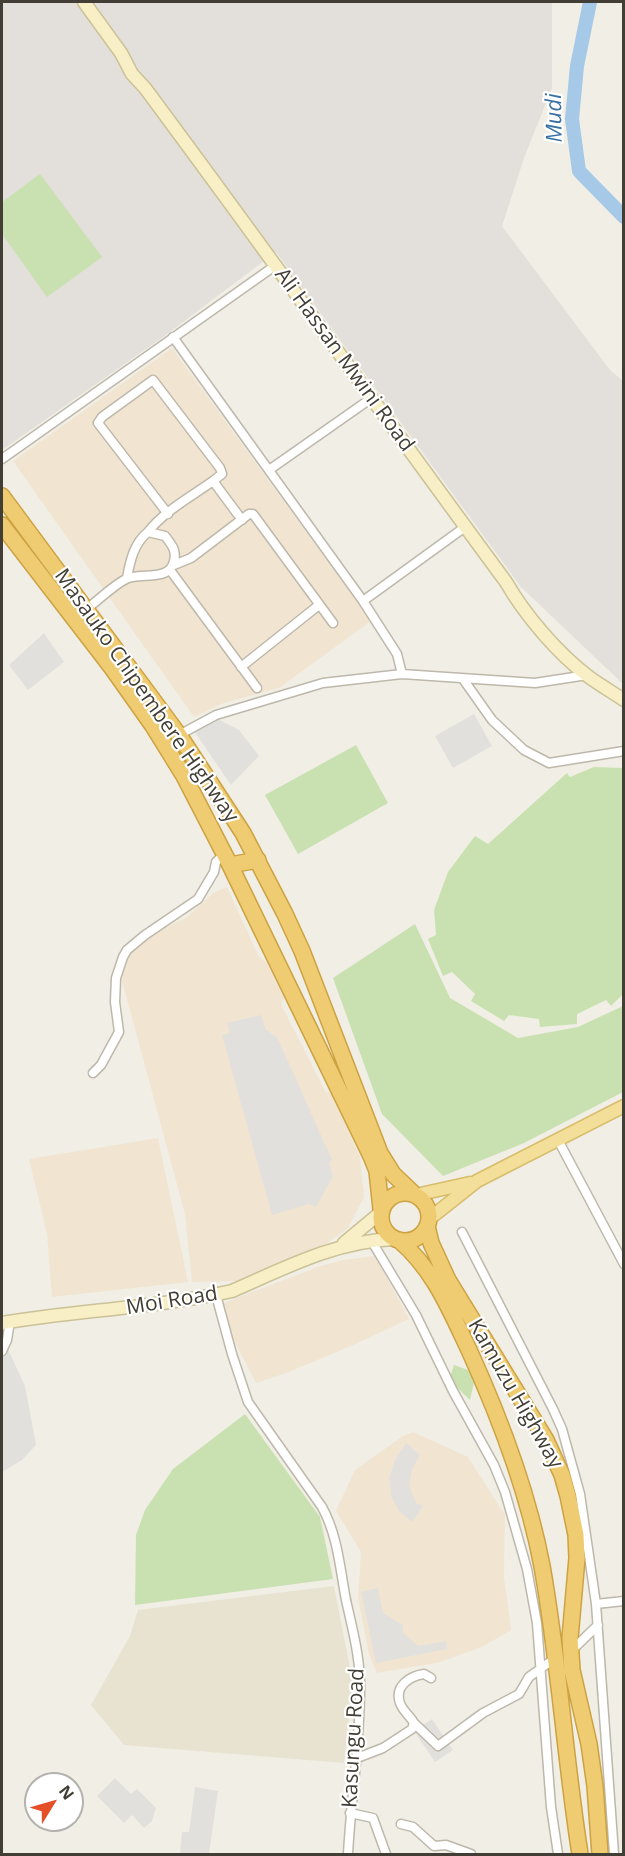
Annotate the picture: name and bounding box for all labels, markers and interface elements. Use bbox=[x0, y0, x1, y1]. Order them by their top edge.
water label: Mudi bbox=[541, 93, 569, 143]
street label: Ali Hassan Mwini Road bbox=[269, 263, 419, 457]
street label: Masauko Chipembere Highway bbox=[49, 564, 243, 828]
street label: Moi Road bbox=[124, 1281, 220, 1321]
street label: Kamuzu Highway bbox=[462, 1315, 568, 1473]
street label: Kasungu Road bbox=[338, 1667, 370, 1809]
north arrow bbox=[24, 1772, 84, 1832]
text: N bbox=[54, 1781, 79, 1804]

